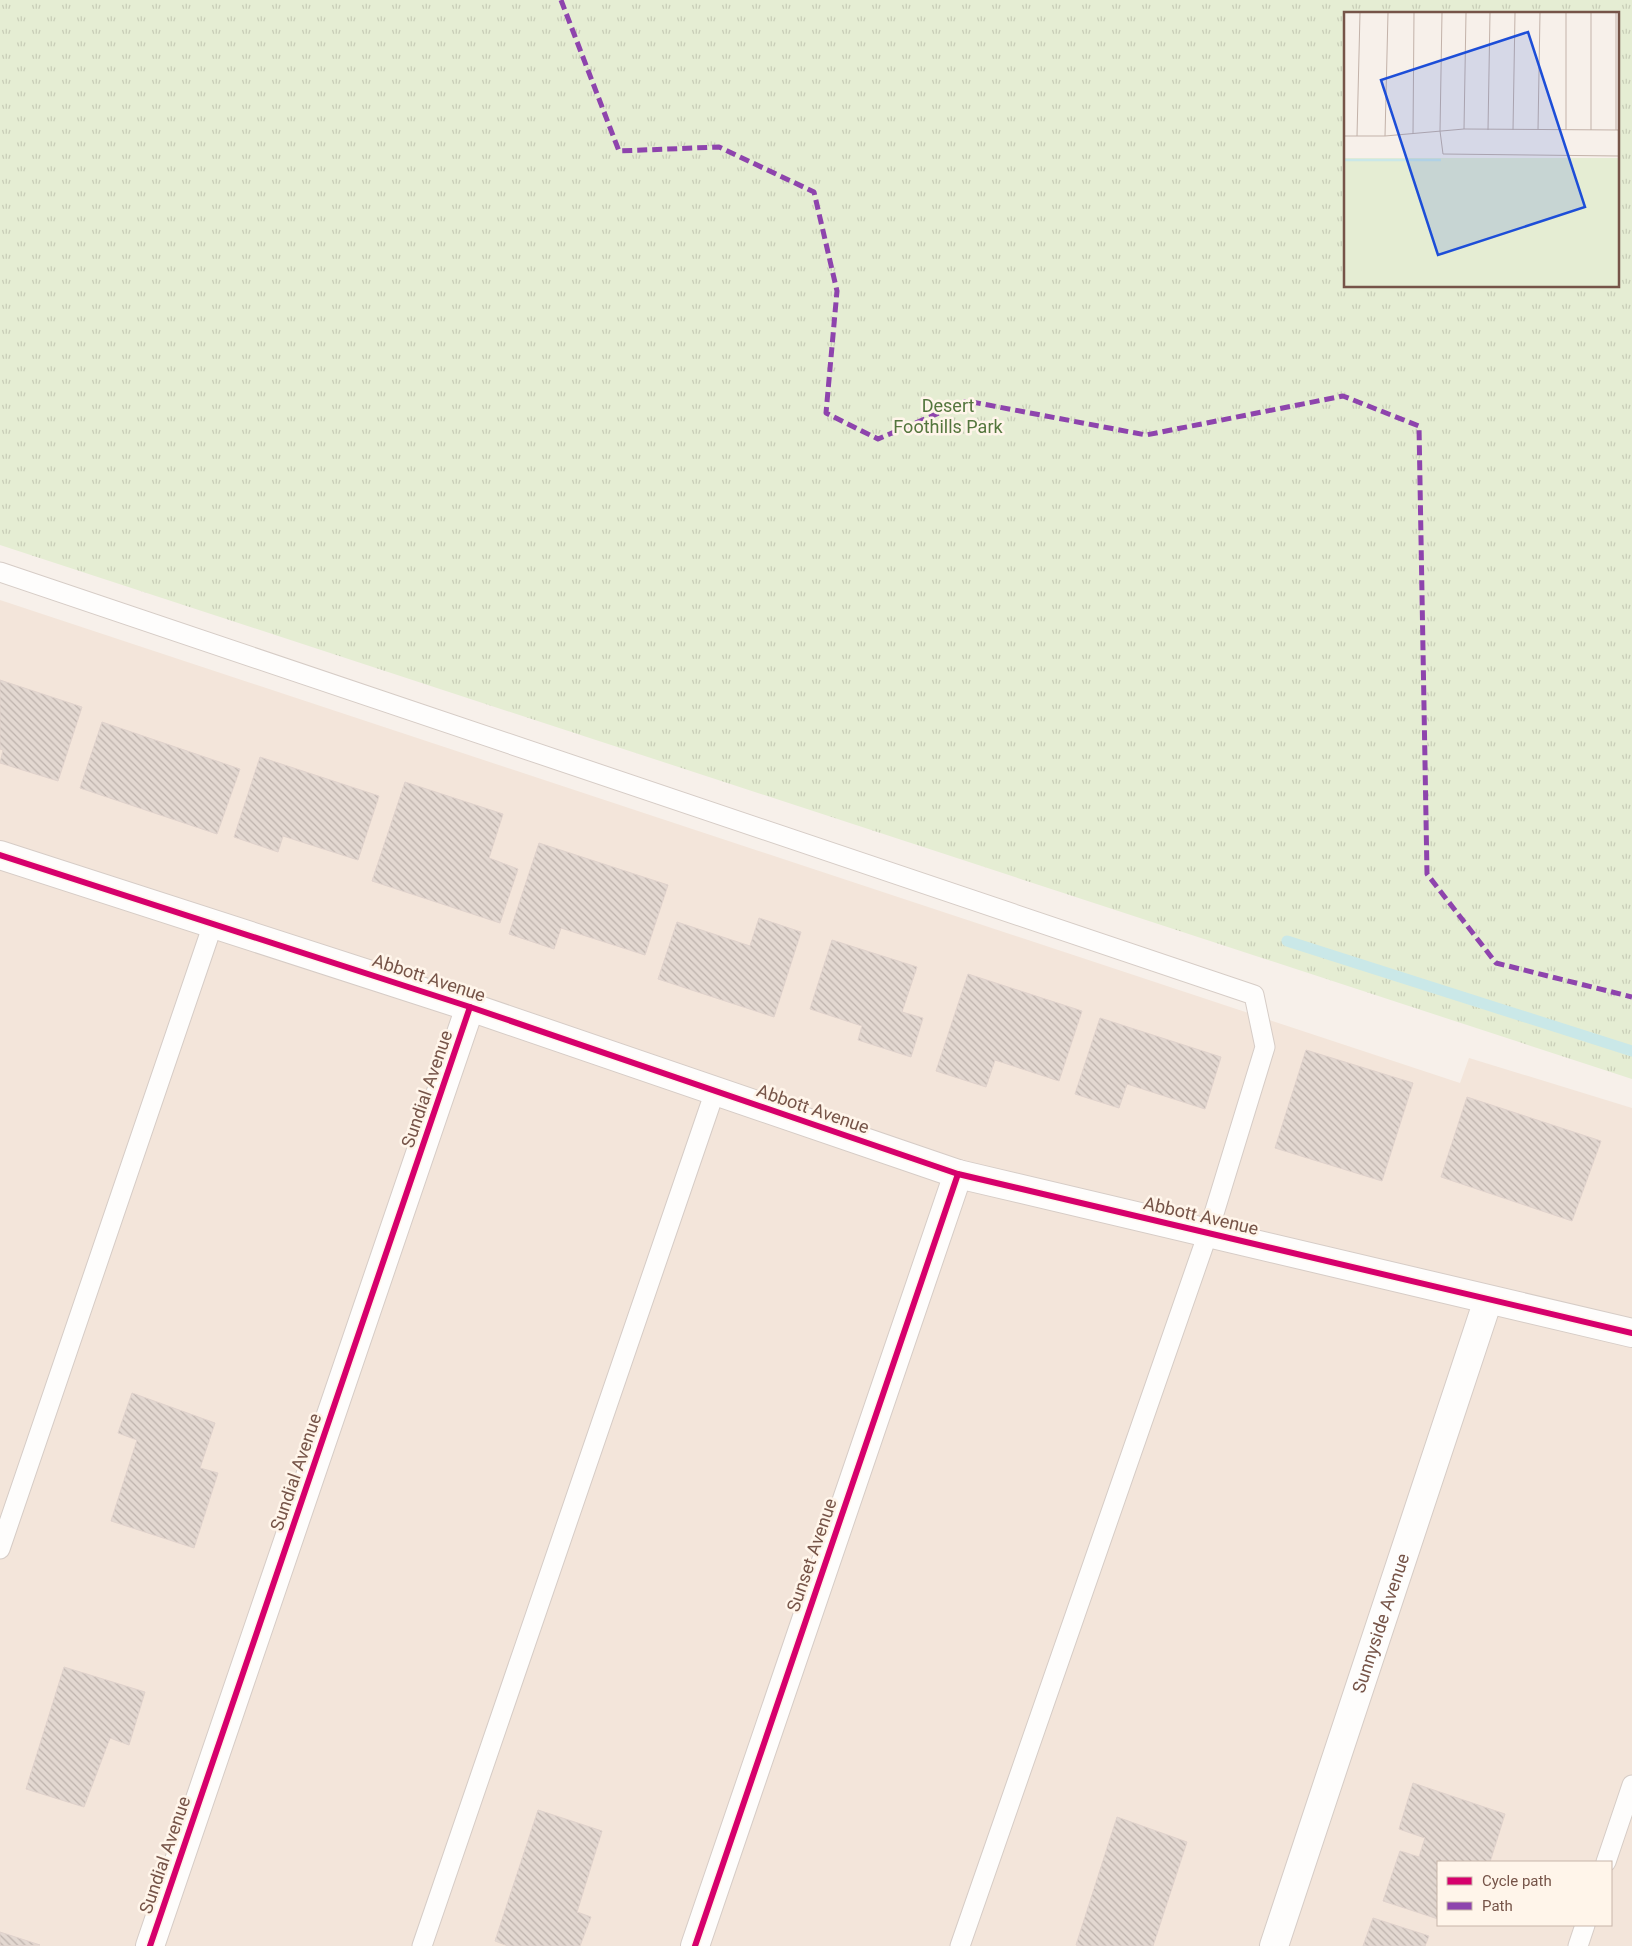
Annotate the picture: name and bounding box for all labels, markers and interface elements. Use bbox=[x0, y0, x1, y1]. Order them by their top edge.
inset map bbox=[1344, 12, 1620, 288]
park label: Desert Foothills Park bbox=[893, 395, 1004, 437]
street label: Abbott Avenue bbox=[370, 949, 488, 1006]
street label: Sundial Avenue bbox=[397, 1027, 456, 1150]
street label: Abbott Avenue bbox=[754, 1080, 872, 1138]
street label: Abbott Avenue bbox=[1142, 1192, 1261, 1239]
street label: Sundial Avenue bbox=[266, 1410, 325, 1533]
street label: Sunset Avenue bbox=[782, 1495, 841, 1614]
street label: Sunnyside Avenue bbox=[1348, 1551, 1413, 1696]
street label: Sundial Avenue bbox=[135, 1793, 194, 1916]
legend bbox=[1437, 1861, 1612, 1926]
text: Cycle path bbox=[1482, 1872, 1552, 1890]
text: Path bbox=[1482, 1897, 1513, 1915]

